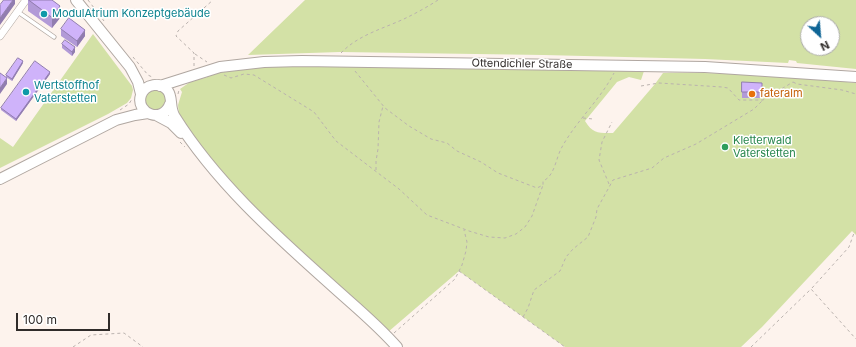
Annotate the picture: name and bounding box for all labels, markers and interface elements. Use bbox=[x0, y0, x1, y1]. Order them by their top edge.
place label: ModulAtrium Konzeptgebäude bbox=[52, 7, 210, 21]
marker: ModulAtrium Konzeptgebäude bbox=[39, 9, 49, 19]
north arrow bbox=[800, 16, 840, 56]
text: N bbox=[818, 38, 832, 54]
street label: Ottendichler Straße bbox=[471, 57, 573, 71]
place label: Wertstoffhof Vaterstetten bbox=[34, 79, 99, 105]
marker: Wertstoffhof Vaterstetten bbox=[21, 87, 31, 97]
place label: fateralm bbox=[760, 87, 803, 101]
marker: fateralm bbox=[747, 89, 757, 99]
place label: Kletterwald Vaterstetten bbox=[733, 134, 796, 160]
marker: Kletterwald Vaterstetten bbox=[720, 142, 730, 152]
scale bar bbox=[18, 305, 112, 331]
text: 100 m bbox=[23, 312, 57, 327]

